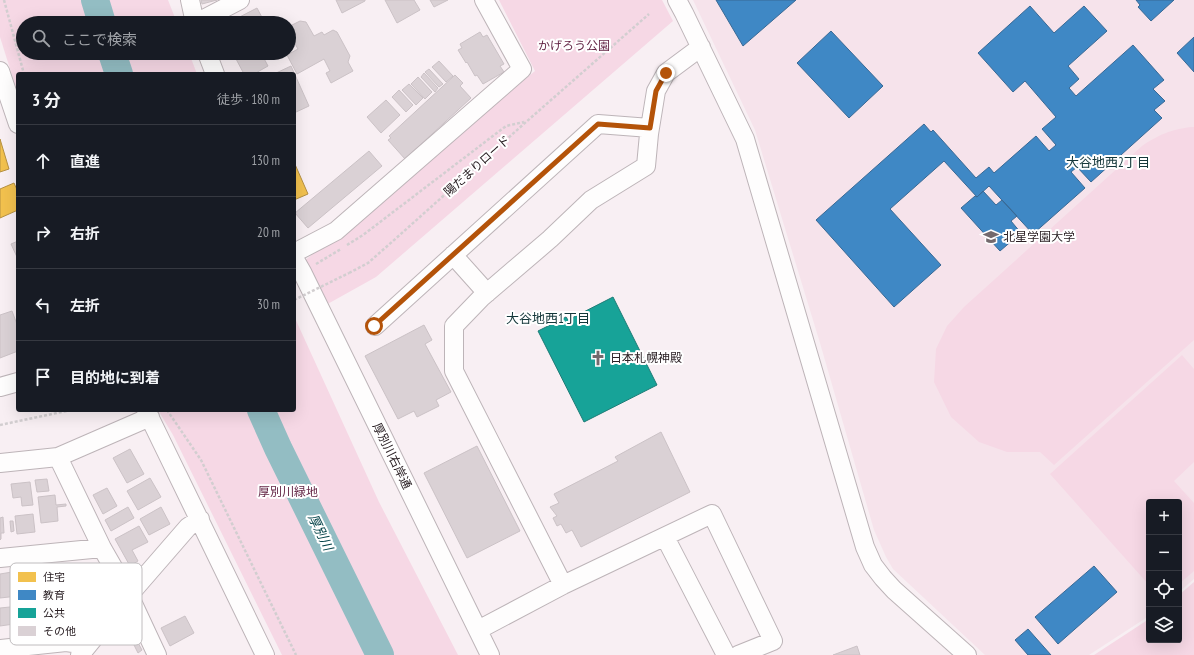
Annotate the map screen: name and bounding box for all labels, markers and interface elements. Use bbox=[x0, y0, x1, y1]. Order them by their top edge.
search box bbox=[16, 16, 296, 60]
icon: search bbox=[30, 27, 52, 49]
text: ここで検索 bbox=[62, 30, 137, 49]
park label: かげろう公園 bbox=[538, 38, 610, 53]
route end bbox=[657, 64, 675, 82]
text: 3 分 bbox=[32, 89, 61, 111]
text: 徒歩 · 180 m bbox=[217, 91, 280, 108]
street label: 陽だまりロード bbox=[441, 132, 513, 199]
icon: ahead bbox=[32, 150, 54, 172]
text: 直進 bbox=[70, 152, 100, 171]
text: 130 m bbox=[251, 152, 280, 169]
district label: 大谷地西2丁目 bbox=[1066, 154, 1150, 171]
icon: right bbox=[32, 222, 54, 244]
text: 右折 bbox=[70, 224, 100, 243]
text: 20 m bbox=[257, 224, 280, 241]
school or university icon: 北星学園大学 bbox=[982, 228, 1000, 246]
place label: 北星学園大学 bbox=[1003, 229, 1075, 244]
icon: left bbox=[32, 294, 54, 316]
text: 左折 bbox=[70, 296, 100, 315]
text: 30 m bbox=[257, 296, 280, 313]
district label: 大谷地西1丁目 bbox=[506, 310, 590, 327]
route start bbox=[365, 317, 383, 335]
church icon: 日本札幌神殿 bbox=[589, 349, 607, 367]
place label: 日本札幌神殿 bbox=[610, 350, 682, 365]
icon: arrive bbox=[32, 366, 54, 388]
text: 目的地に到着 bbox=[70, 368, 160, 387]
street label: 厚別川右岸通 bbox=[370, 420, 415, 491]
park label: 厚別川緑地 bbox=[258, 484, 318, 499]
map controls bbox=[1146, 499, 1182, 643]
button: + bbox=[1146, 499, 1182, 535]
water label: 厚別川 bbox=[304, 511, 338, 555]
button: − bbox=[1146, 535, 1182, 571]
legend bbox=[10, 563, 142, 645]
text: 住宅 bbox=[43, 570, 65, 584]
button: locate bbox=[1146, 571, 1182, 607]
text: 教育 bbox=[43, 588, 65, 602]
text: 公共 bbox=[43, 606, 65, 620]
button: layers bbox=[1146, 607, 1182, 643]
text: その他 bbox=[43, 624, 76, 638]

